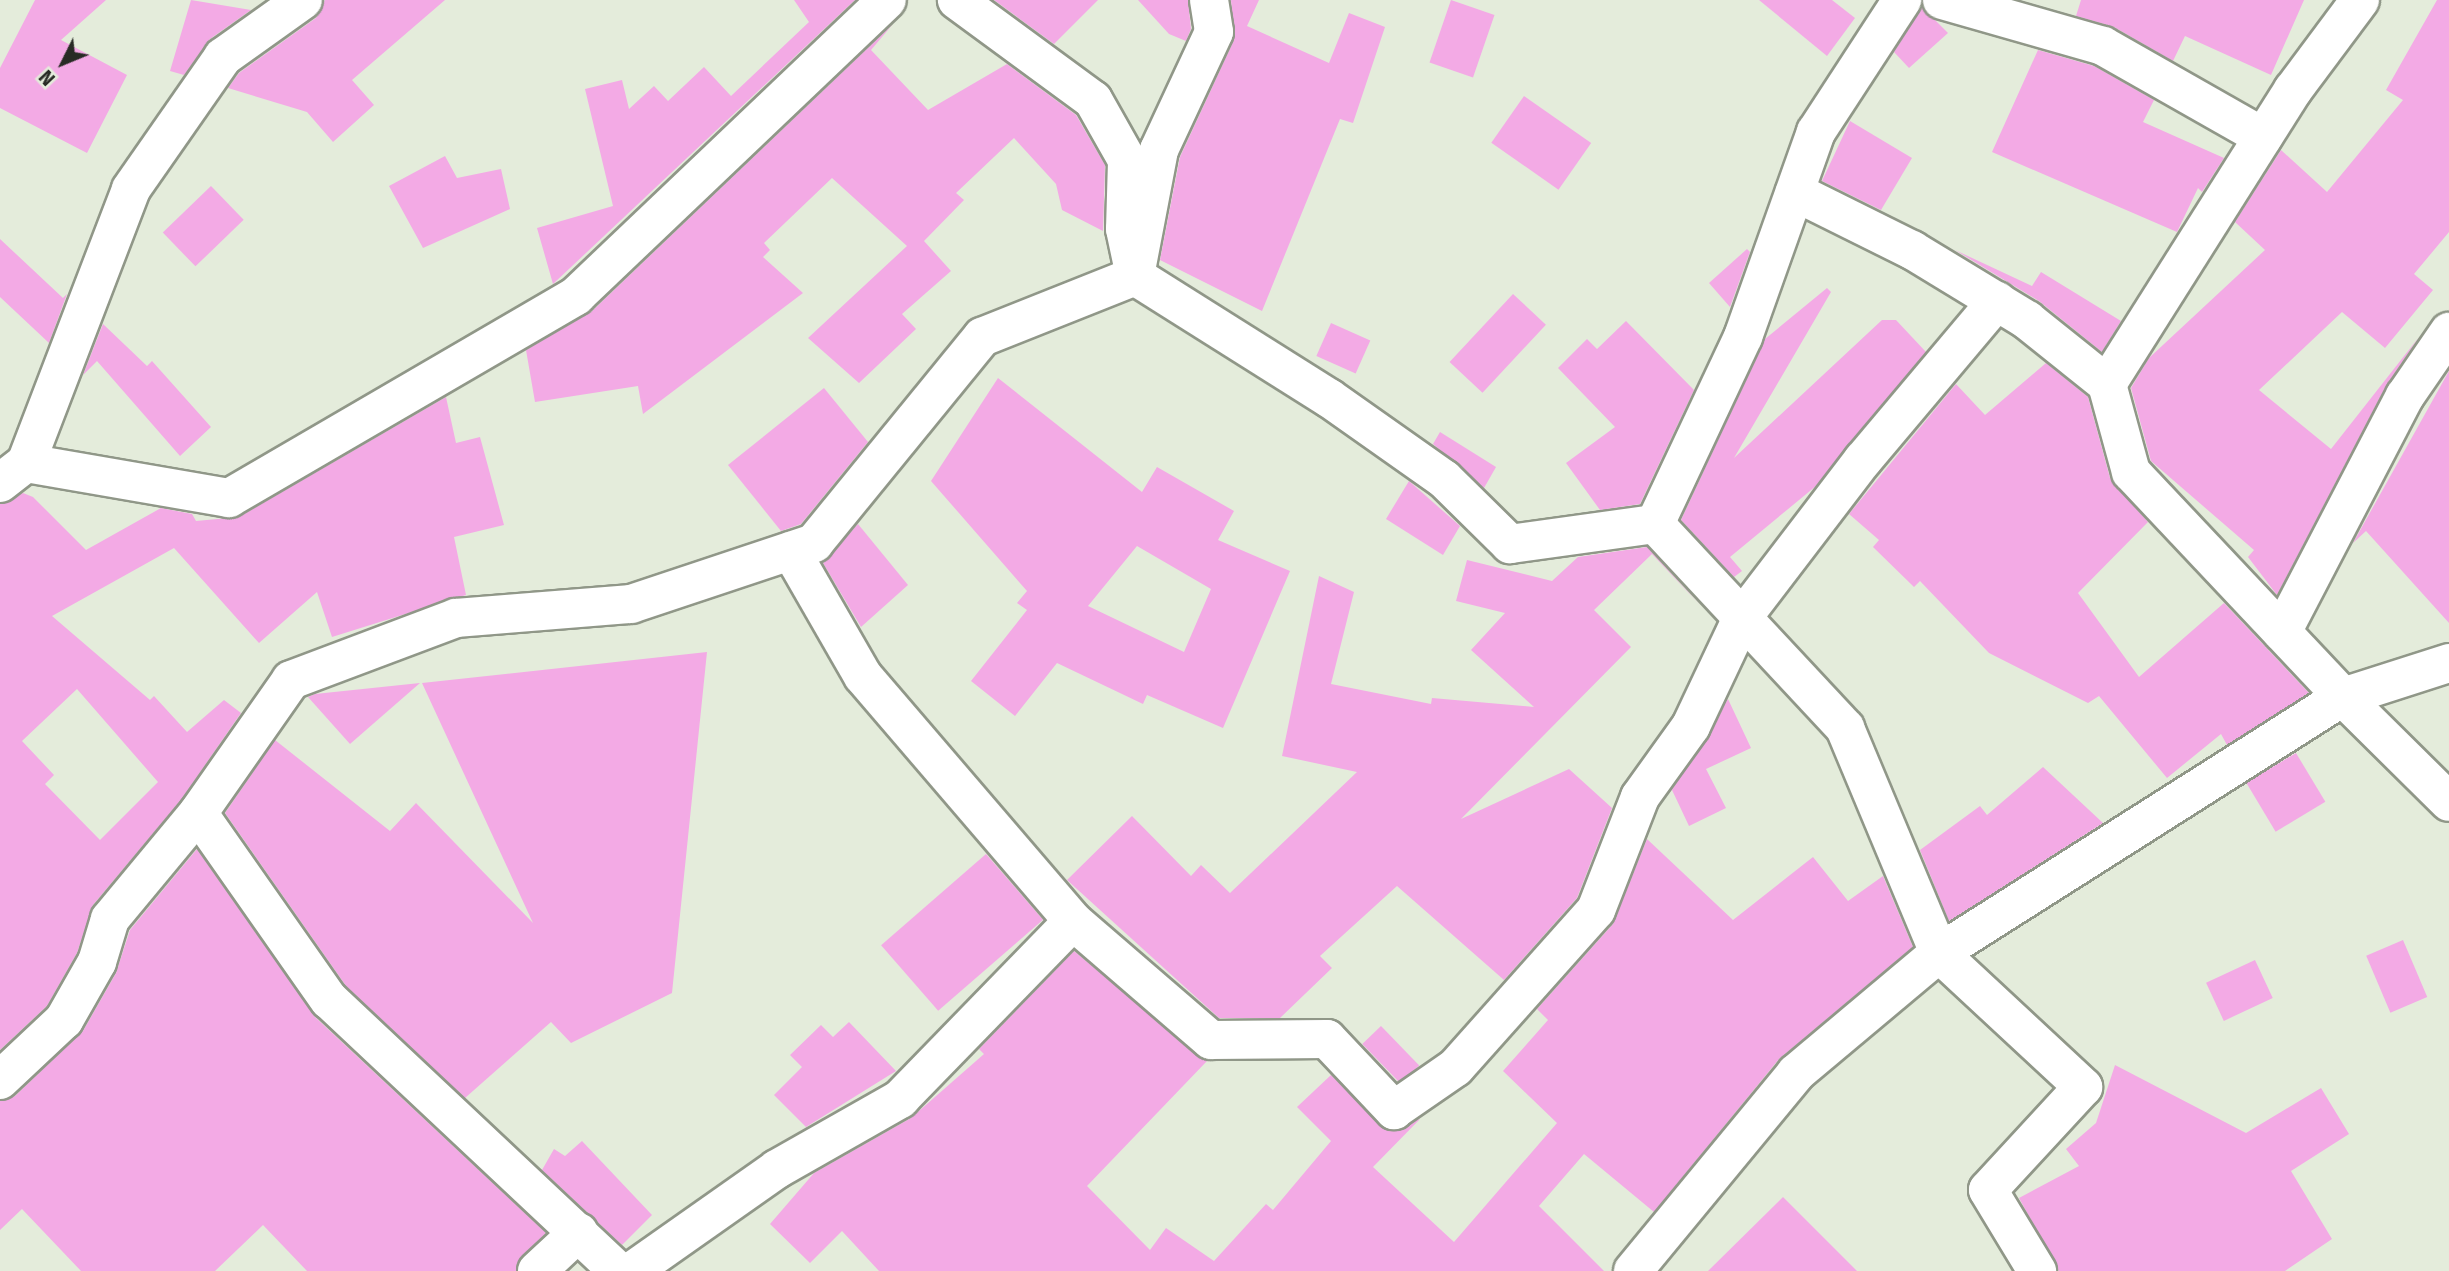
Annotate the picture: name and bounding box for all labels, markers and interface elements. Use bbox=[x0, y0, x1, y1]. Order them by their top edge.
north arrow bbox=[28, 28, 98, 98]
text: N bbox=[35, 65, 60, 90]

